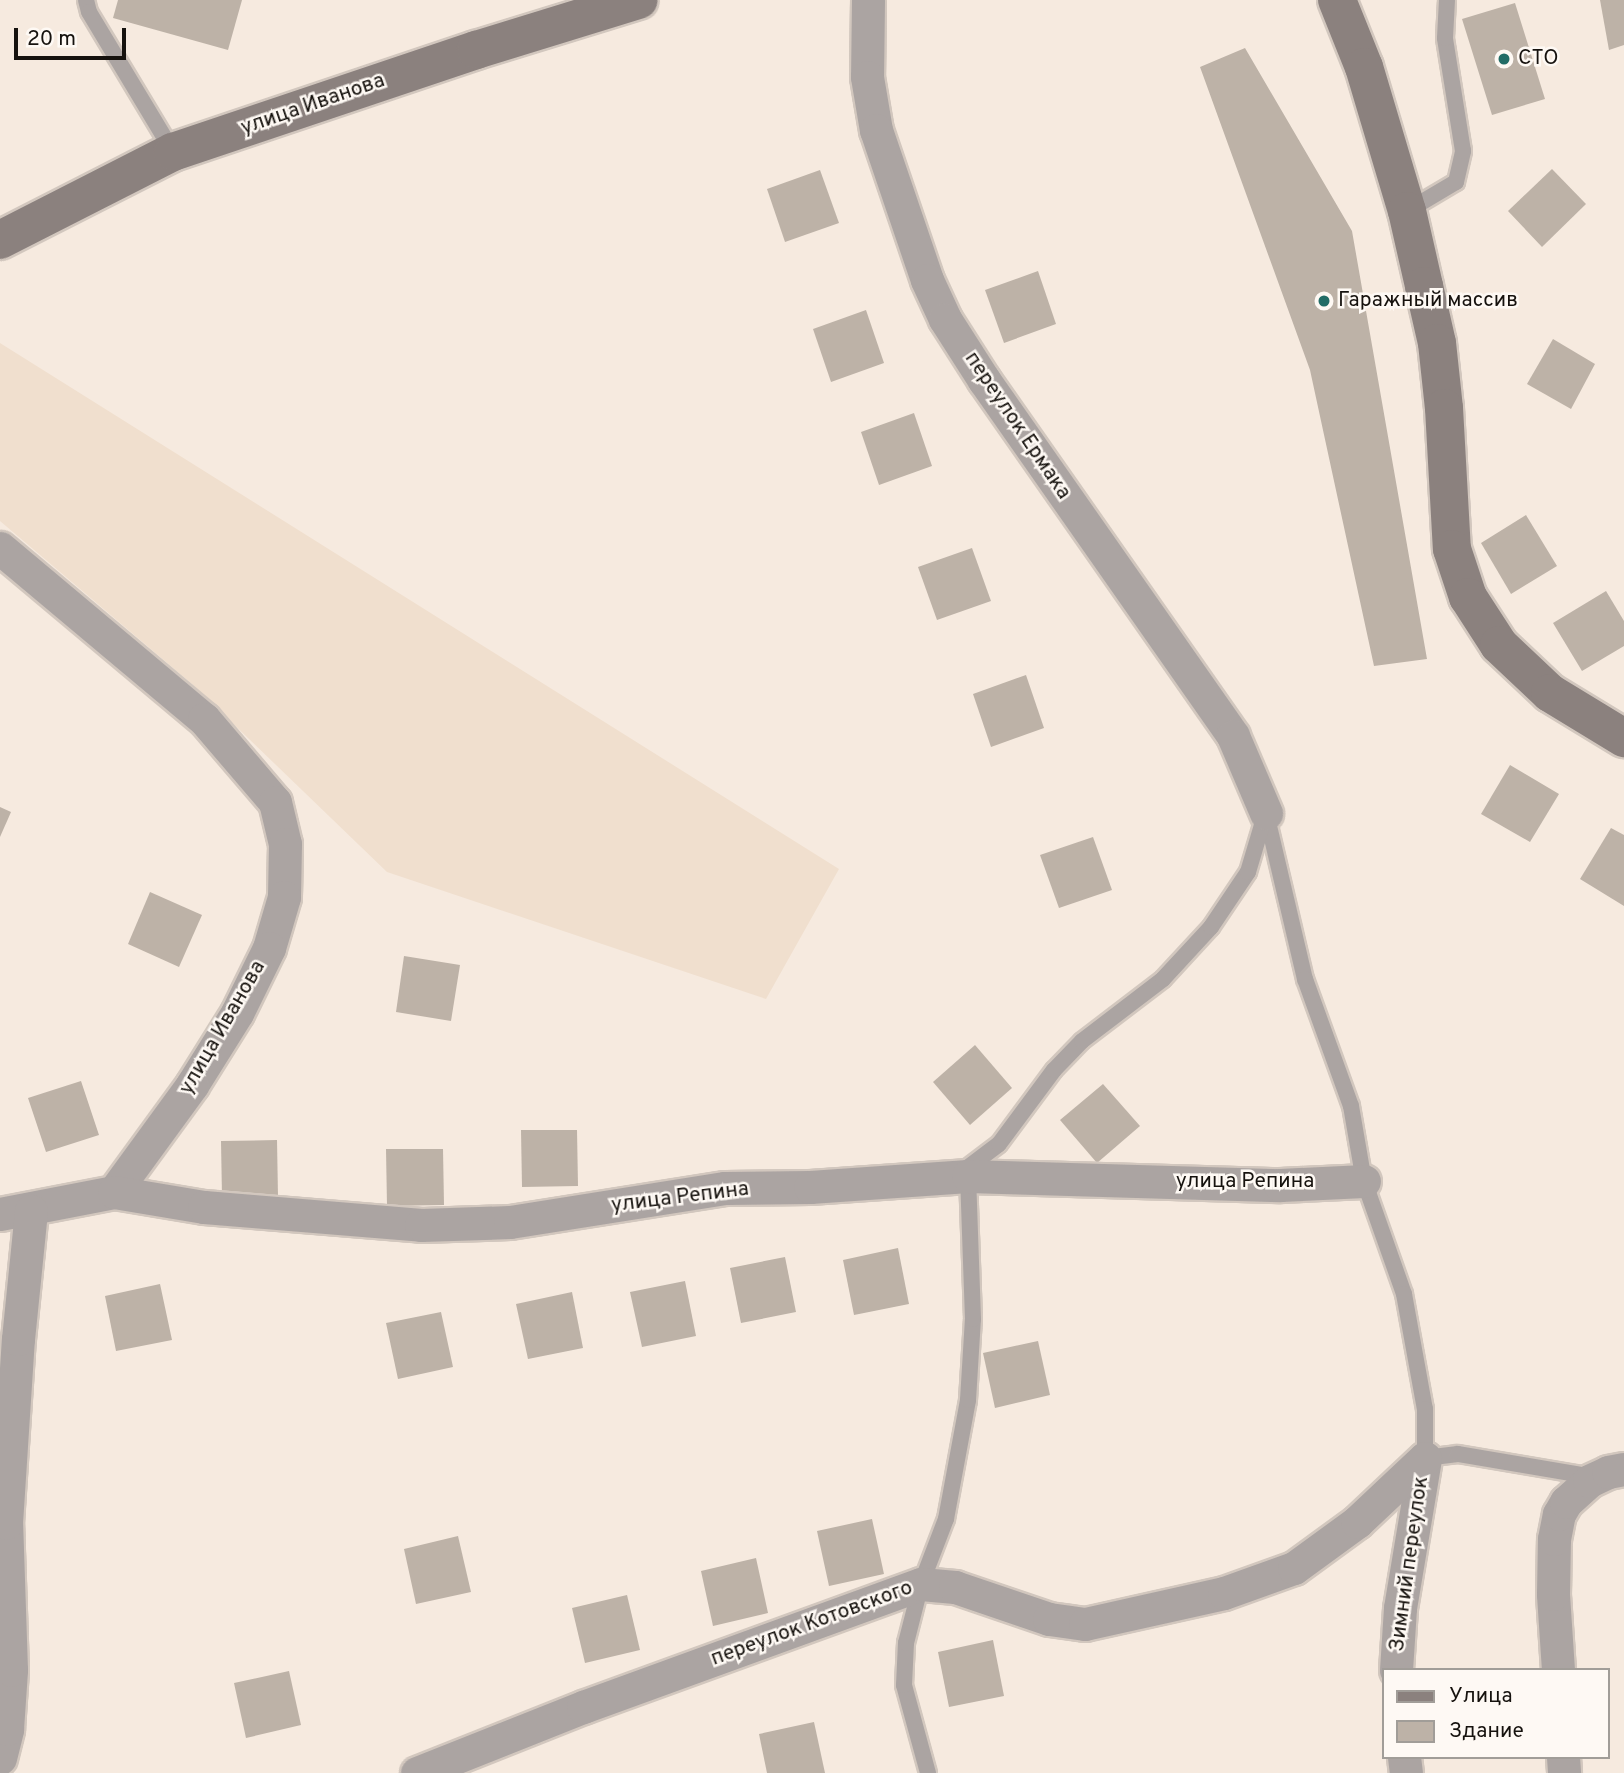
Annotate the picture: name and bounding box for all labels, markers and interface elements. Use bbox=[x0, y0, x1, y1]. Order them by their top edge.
scale bar bbox=[18, 14, 130, 58]
text: 20 m bbox=[27, 26, 76, 53]
place label: СТО bbox=[1518, 46, 1559, 72]
marker: СТО bbox=[1496, 51, 1512, 67]
street label: улица Иванова bbox=[238, 69, 388, 141]
place label: Гаражный массив bbox=[1338, 288, 1518, 314]
marker: Гаражный массив bbox=[1316, 293, 1332, 309]
street label: переулок Ермака bbox=[958, 347, 1076, 505]
street label: улица Иванова bbox=[174, 957, 272, 1099]
street label: улица Репина bbox=[1176, 1169, 1314, 1195]
street label: улица Репина bbox=[610, 1177, 750, 1219]
street label: Зимний переулок bbox=[1385, 1475, 1435, 1653]
street label: переулок Котовского bbox=[708, 1576, 916, 1672]
legend bbox=[1382, 1668, 1610, 1759]
text: Улица bbox=[1449, 1683, 1513, 1710]
text: Здание bbox=[1449, 1718, 1524, 1745]

